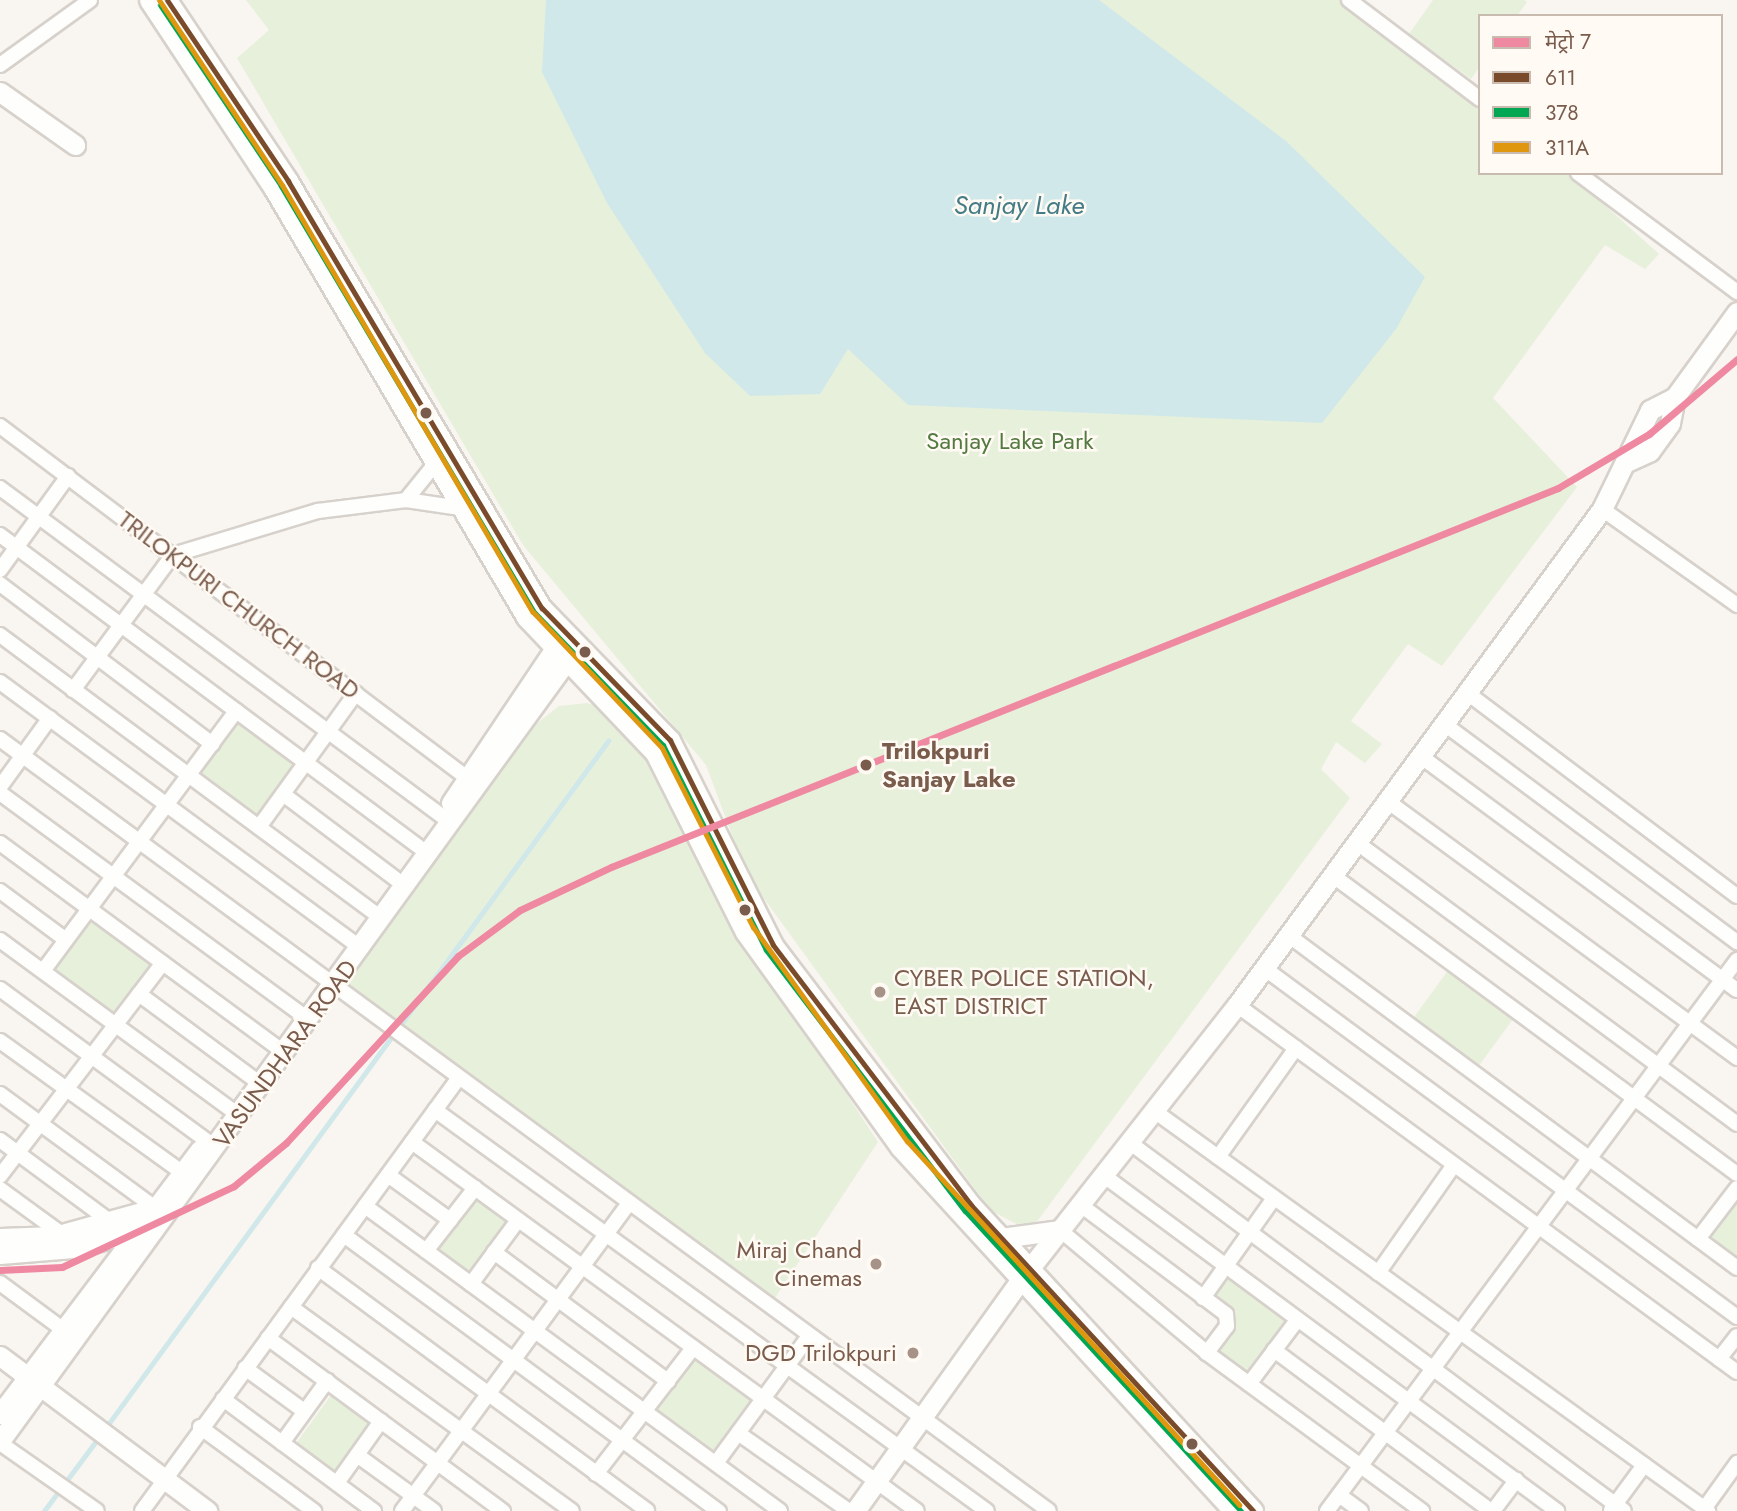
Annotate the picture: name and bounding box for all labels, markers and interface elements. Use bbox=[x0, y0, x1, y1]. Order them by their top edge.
legend bbox=[1478, 14, 1723, 175]
text: मेट्रो 7 bbox=[1545, 27, 1591, 57]
text: 611 bbox=[1545, 63, 1576, 93]
text: 378 bbox=[1545, 98, 1579, 128]
text: 311A bbox=[1545, 133, 1589, 163]
water label: Sanjay Lake bbox=[954, 190, 1084, 222]
unlabelled marker bbox=[419, 406, 433, 420]
park label: Sanjay Lake Park bbox=[926, 427, 1094, 455]
street label: TRILOKPURI CHURCH ROAD bbox=[113, 505, 365, 705]
unlabelled marker bbox=[578, 645, 592, 659]
place label: Trilokpuri Sanjay Lake bbox=[882, 737, 1016, 793]
marker: Trilokpuri Sanjay Lake bbox=[856, 755, 876, 775]
unlabelled marker bbox=[738, 903, 752, 917]
street label: VASUNDHARA ROAD bbox=[207, 954, 363, 1154]
place label: CYBER POLICE STATION, EAST DISTRICT bbox=[894, 964, 1154, 1020]
marker: CYBER POLICE STATION, EAST DISTRICT bbox=[872, 984, 888, 1000]
place label: Miraj Chand Cinemas bbox=[736, 1236, 862, 1292]
marker: Miraj Chand Cinemas bbox=[868, 1256, 884, 1272]
place label: DGD Trilokpuri bbox=[745, 1339, 897, 1367]
marker: DGD Trilokpuri bbox=[903, 1343, 923, 1363]
unlabelled marker bbox=[1185, 1437, 1199, 1451]

